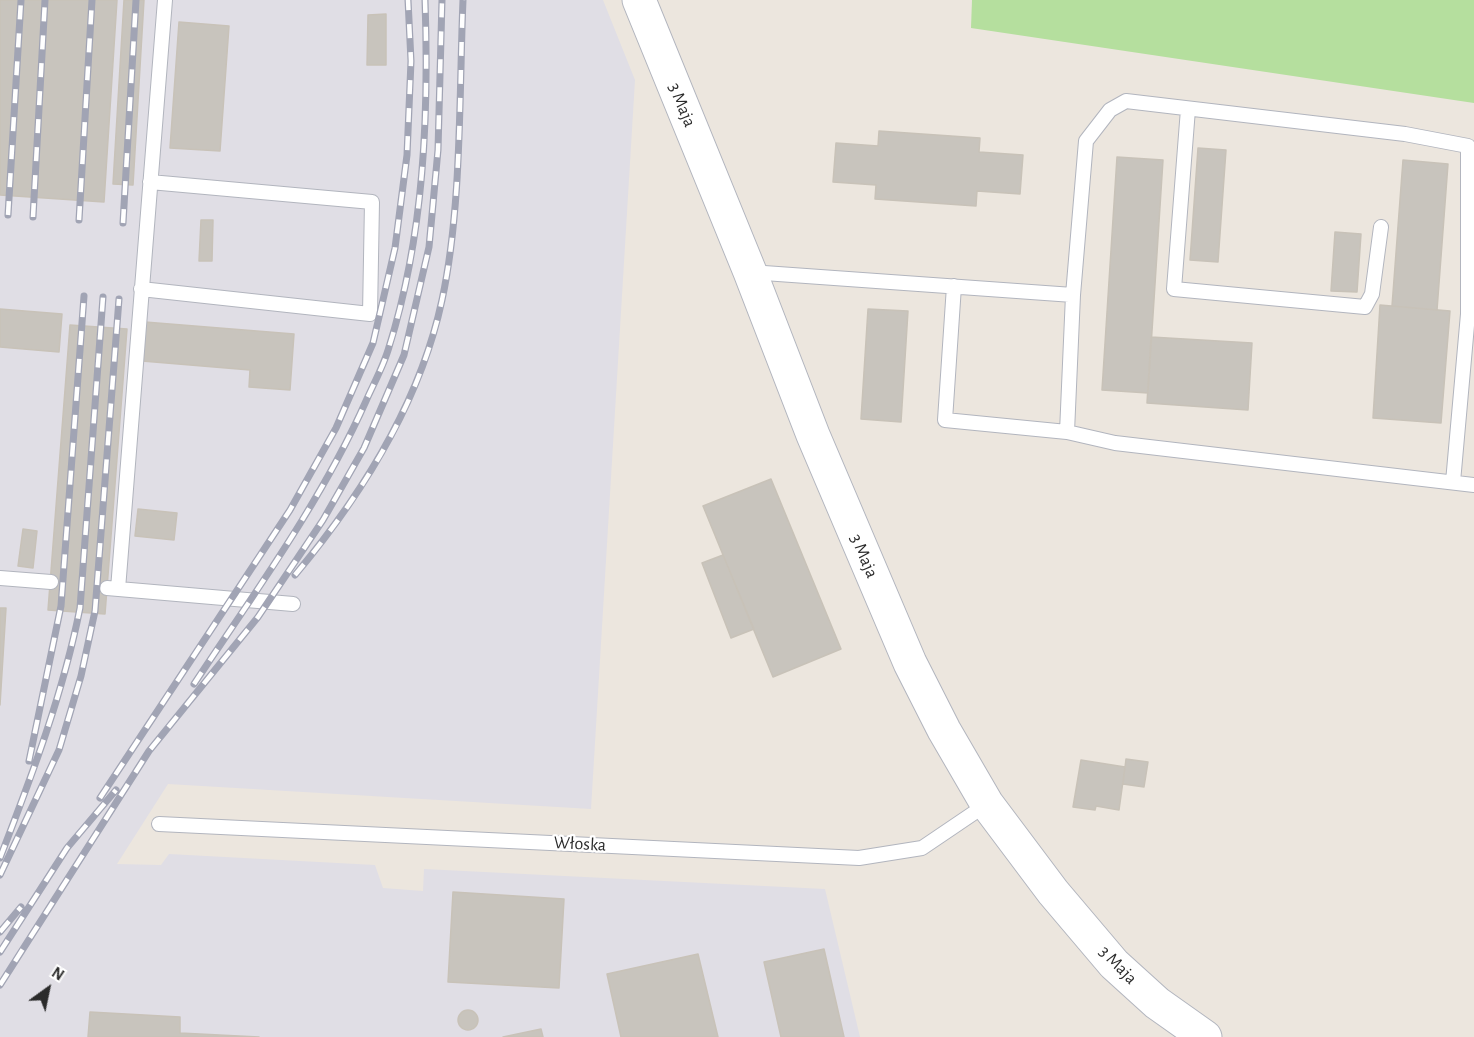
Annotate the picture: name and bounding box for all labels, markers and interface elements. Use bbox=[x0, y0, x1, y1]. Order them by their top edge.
street label: 3 Maja bbox=[663, 80, 701, 130]
street label: 3 Maja bbox=[845, 531, 883, 581]
street label: Włoska bbox=[553, 832, 607, 856]
street label: 3 Maja bbox=[1094, 941, 1142, 989]
north arrow bbox=[18, 959, 78, 1019]
text: N bbox=[49, 964, 67, 984]

